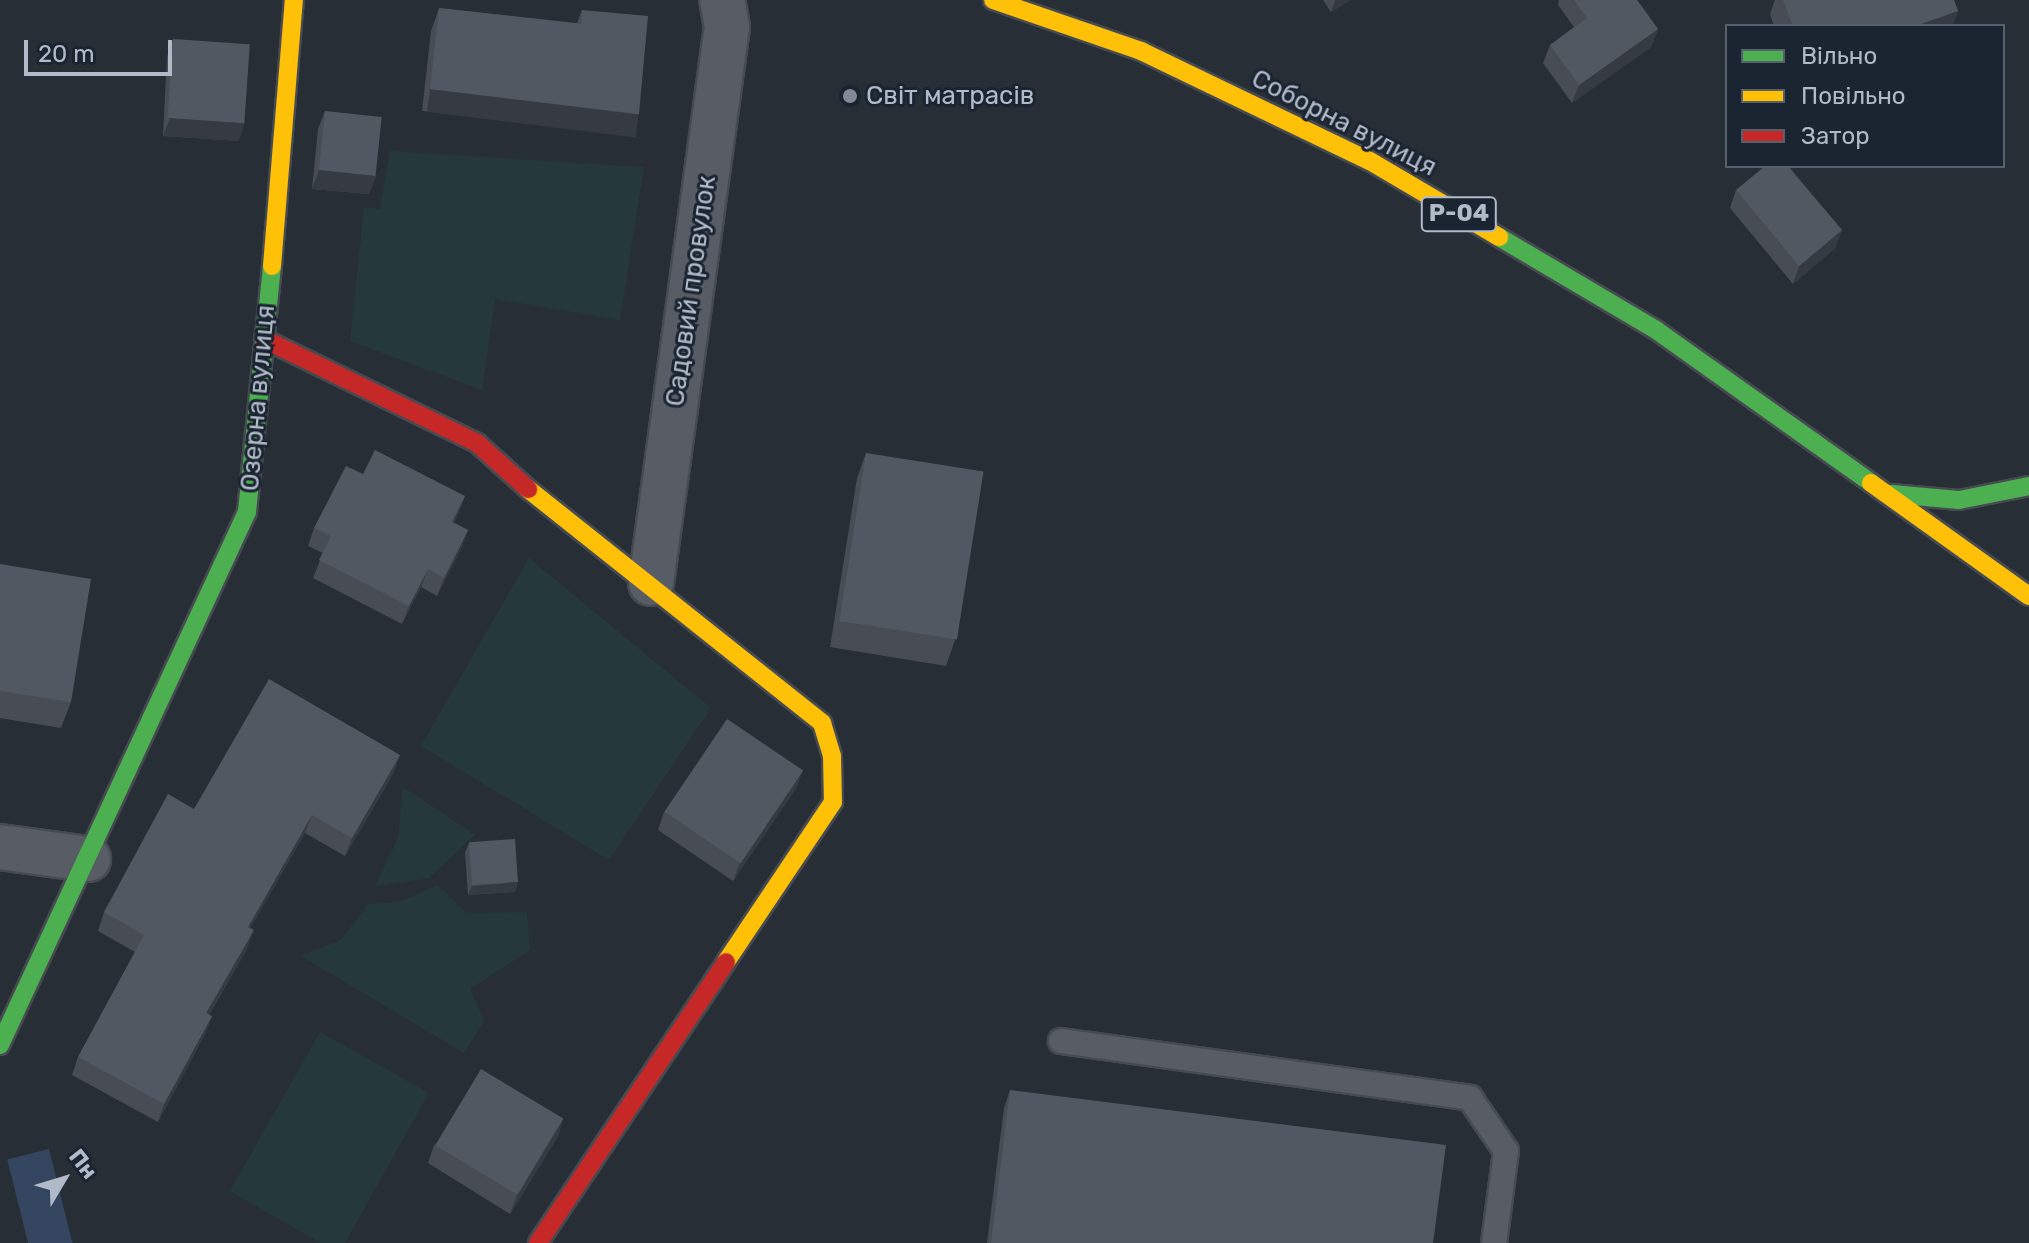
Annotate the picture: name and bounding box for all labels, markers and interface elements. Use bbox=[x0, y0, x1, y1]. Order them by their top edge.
scale bar bbox=[28, 24, 176, 74]
legend bbox=[1725, 24, 2005, 168]
text: 20 m bbox=[38, 40, 95, 68]
text: Вільно bbox=[1801, 42, 1877, 70]
street label: Соборна вулиця bbox=[1246, 63, 1442, 183]
place label: Світ матрасів bbox=[866, 80, 1034, 112]
text: Повільно bbox=[1801, 82, 1906, 110]
marker: Світ матрасів bbox=[841, 87, 859, 105]
text: Затор bbox=[1801, 122, 1870, 150]
street label: Садовий провулок bbox=[659, 174, 723, 408]
road number: Р-04 bbox=[1419, 194, 1499, 234]
street label: Озерна вулиця bbox=[234, 304, 282, 492]
north arrow bbox=[24, 1139, 104, 1219]
text: Пн bbox=[63, 1144, 103, 1184]

